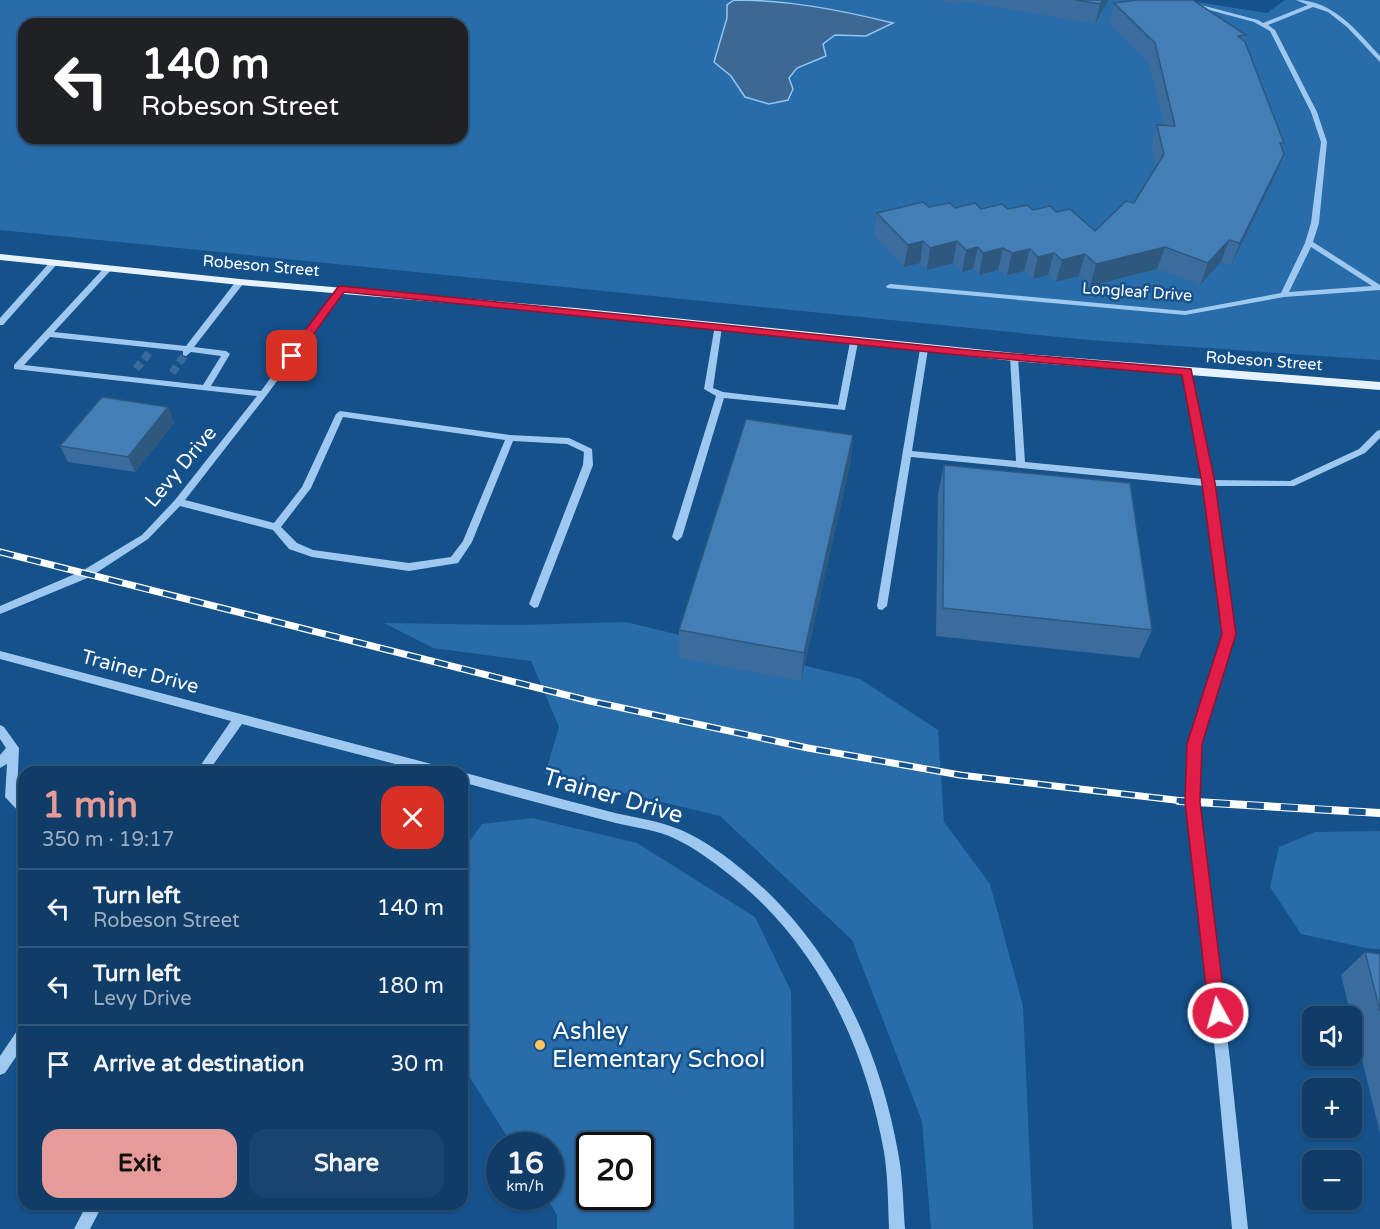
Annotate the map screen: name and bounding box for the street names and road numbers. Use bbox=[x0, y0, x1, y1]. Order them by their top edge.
street label: Robeson Street bbox=[202, 251, 320, 281]
street label: Longleaf Drive bbox=[1081, 278, 1193, 306]
street label: Robeson Street bbox=[1205, 347, 1323, 375]
street label: Levy Drive bbox=[140, 422, 222, 512]
street label: Trainer Drive bbox=[79, 645, 201, 699]
street label: Trainer Drive bbox=[540, 762, 686, 830]

